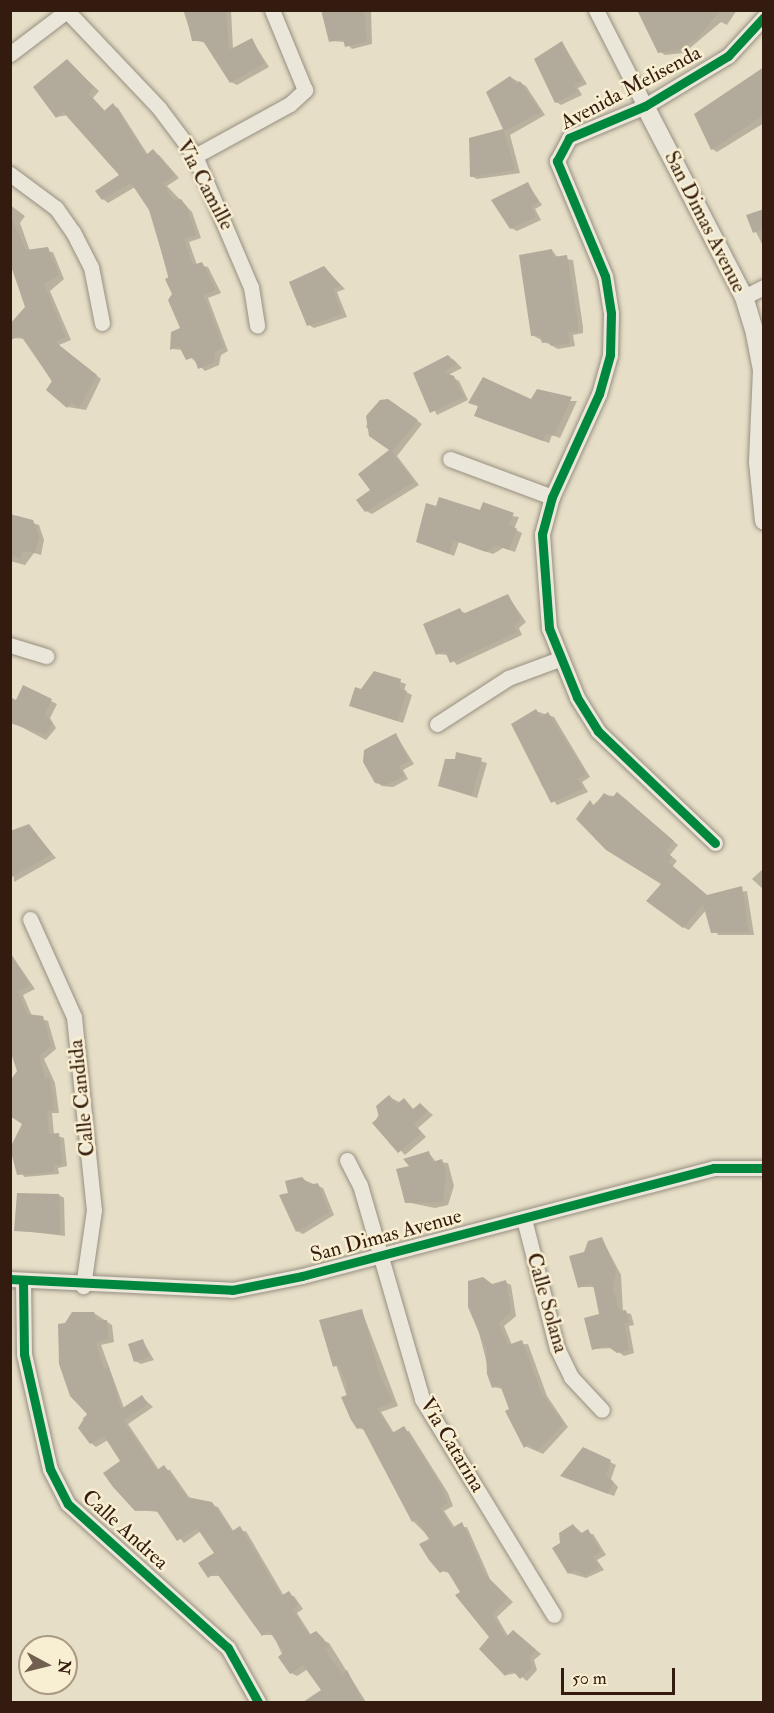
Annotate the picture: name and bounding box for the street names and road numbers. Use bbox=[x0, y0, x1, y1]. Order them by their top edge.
street label: Avenida Melisenda bbox=[556, 40, 706, 136]
street label: Via Camille bbox=[171, 136, 239, 234]
street label: San Dimas Avenue bbox=[658, 147, 752, 297]
street label: Calle Candida bbox=[63, 1038, 101, 1158]
street label: San Dimas Avenue bbox=[308, 1204, 464, 1268]
street label: Calle Solana bbox=[521, 1250, 573, 1356]
street label: Via Catarina bbox=[414, 1393, 490, 1497]
street label: Calle Andrea bbox=[77, 1485, 173, 1575]

